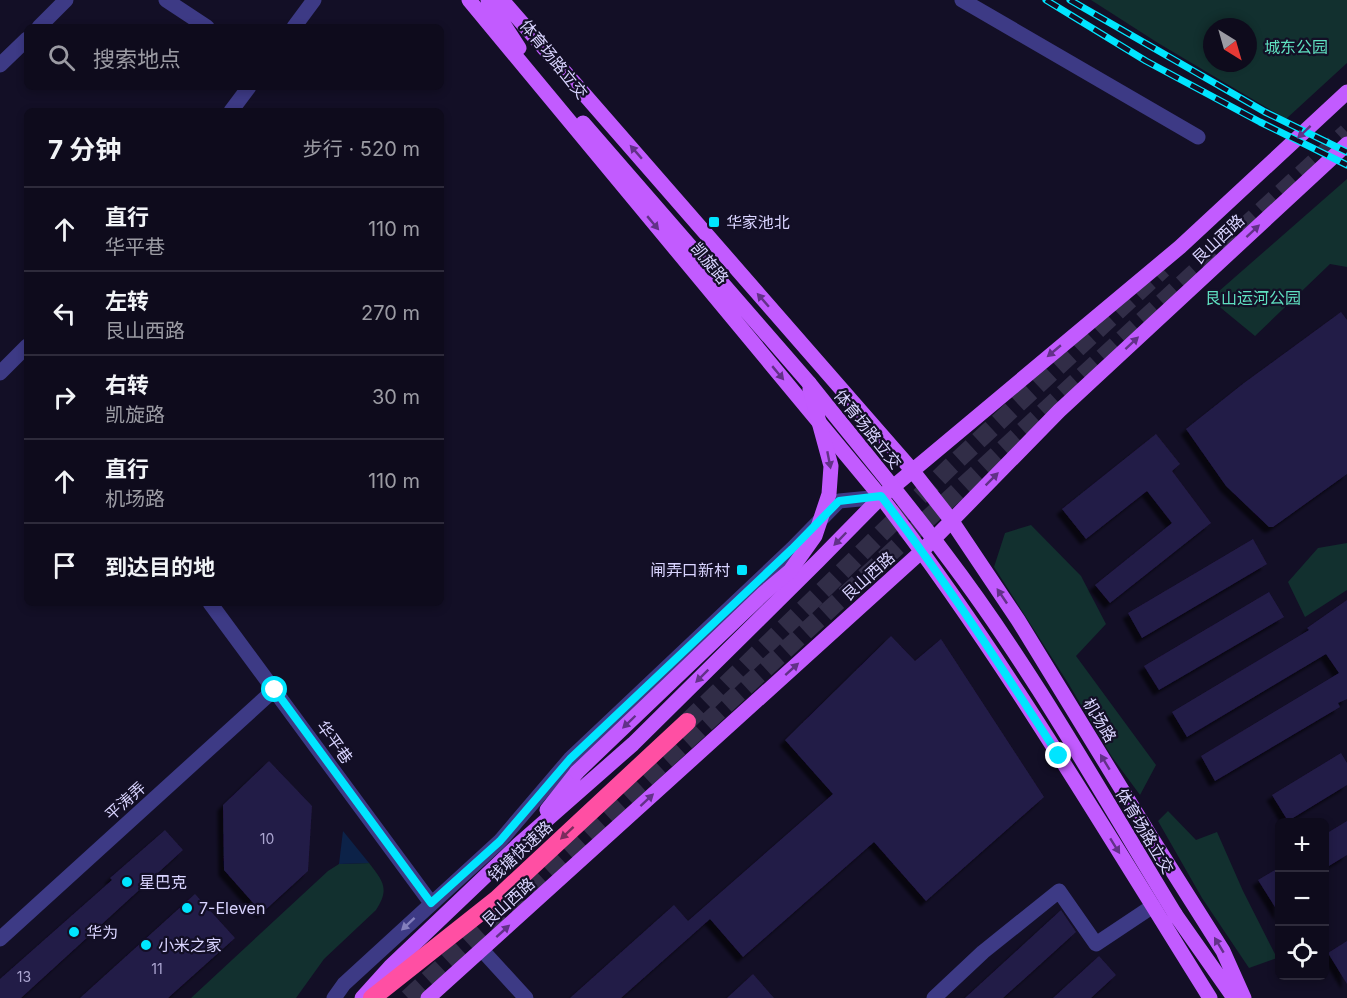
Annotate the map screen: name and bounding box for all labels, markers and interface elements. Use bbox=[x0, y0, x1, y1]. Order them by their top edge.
street label: 体育场路立交 bbox=[516, 15, 592, 103]
north arrow bbox=[1203, 18, 1257, 72]
search box bbox=[24, 24, 444, 90]
park label: 城东公园 bbox=[1264, 37, 1328, 57]
icon: search bbox=[45, 41, 78, 74]
text: 搜索地点 bbox=[93, 46, 181, 72]
one-way arrow bbox=[1298, 124, 1312, 138]
text: 7 分钟 bbox=[48, 134, 121, 165]
text: 步行 · 520 m bbox=[303, 137, 420, 161]
one-way arrow bbox=[630, 145, 643, 160]
text: 直行 bbox=[105, 204, 149, 230]
street label: 艮山西路 bbox=[1188, 210, 1248, 268]
place label: 华家池北 bbox=[726, 212, 790, 232]
icon: ahead bbox=[48, 213, 81, 246]
one-way arrow bbox=[647, 215, 660, 231]
marker: 华家池北 bbox=[707, 215, 721, 229]
text: 110 m bbox=[368, 217, 420, 241]
one-way arrow bbox=[1245, 225, 1260, 238]
text: 华平巷 bbox=[105, 235, 165, 259]
street label: 凯旋路 bbox=[687, 238, 733, 288]
text: 左转 bbox=[105, 288, 149, 314]
park label: 艮山运河公园 bbox=[1205, 288, 1301, 308]
one-way arrow bbox=[756, 292, 770, 307]
icon: left bbox=[48, 297, 81, 330]
text: 270 m bbox=[361, 301, 420, 325]
text: 艮山西路 bbox=[105, 319, 185, 343]
one-way arrow bbox=[1124, 337, 1139, 350]
one-way arrow bbox=[1046, 345, 1062, 358]
one-way arrow bbox=[771, 365, 784, 380]
text: 右转 bbox=[105, 372, 149, 398]
icon: right bbox=[48, 381, 81, 414]
text: 30 m bbox=[372, 385, 420, 409]
street label: 体育场路立交 bbox=[830, 385, 906, 473]
text: 凯旋路 bbox=[105, 403, 165, 427]
one-way arrow bbox=[825, 451, 834, 470]
text: 直行 bbox=[105, 456, 149, 482]
icon: ahead bbox=[48, 465, 81, 498]
text: 110 m bbox=[368, 469, 420, 493]
one-way arrow bbox=[985, 471, 999, 486]
text: 机场路 bbox=[105, 487, 165, 511]
one-way arrow bbox=[833, 531, 847, 546]
street label: 艮山西路 bbox=[838, 547, 898, 605]
icon: arrive bbox=[48, 549, 81, 582]
text: 到达目的地 bbox=[105, 554, 215, 580]
place label: 闸弄口新村 bbox=[650, 560, 730, 580]
marker: 闸弄口新村 bbox=[735, 563, 749, 577]
one-way arrow bbox=[996, 589, 1008, 605]
one-way arrow bbox=[785, 662, 800, 676]
one-way arrow bbox=[695, 668, 709, 682]
route start bbox=[261, 676, 287, 702]
street label: 机场路 bbox=[1079, 694, 1121, 746]
one-way arrow bbox=[623, 715, 637, 729]
street label: 华平巷 bbox=[313, 717, 357, 767]
route end bbox=[1045, 742, 1071, 768]
one-way arrow bbox=[1099, 754, 1110, 770]
street label: 平涛弄 bbox=[100, 778, 150, 824]
street label: 体育场路立交 bbox=[1112, 785, 1178, 877]
one-way arrow bbox=[640, 793, 655, 807]
street label: 钱塘快速路 bbox=[484, 816, 556, 886]
map controls bbox=[1275, 818, 1329, 980]
button: + bbox=[1275, 818, 1329, 872]
one-way arrow bbox=[560, 826, 574, 840]
house number: 10 bbox=[260, 830, 274, 847]
one-way arrow bbox=[1109, 838, 1120, 854]
place label: 星巴克 bbox=[139, 872, 187, 892]
button: − bbox=[1275, 872, 1329, 926]
street label: 艮山西路 bbox=[478, 873, 538, 931]
marker: 星巴克 bbox=[120, 875, 134, 889]
place label: 7-Eleven bbox=[199, 898, 265, 918]
marker: 7-Eleven bbox=[180, 901, 194, 915]
one-way arrow bbox=[401, 917, 416, 931]
place label: 华为 bbox=[86, 922, 118, 942]
one-way arrow bbox=[496, 924, 511, 938]
marker: 华为 bbox=[67, 925, 81, 939]
button: locate bbox=[1275, 926, 1329, 980]
place label: 小米之家 bbox=[158, 935, 222, 955]
one-way arrow bbox=[1214, 936, 1224, 953]
marker: 小米之家 bbox=[139, 938, 153, 952]
house number: 11 bbox=[151, 960, 163, 977]
house number: 13 bbox=[17, 968, 31, 985]

